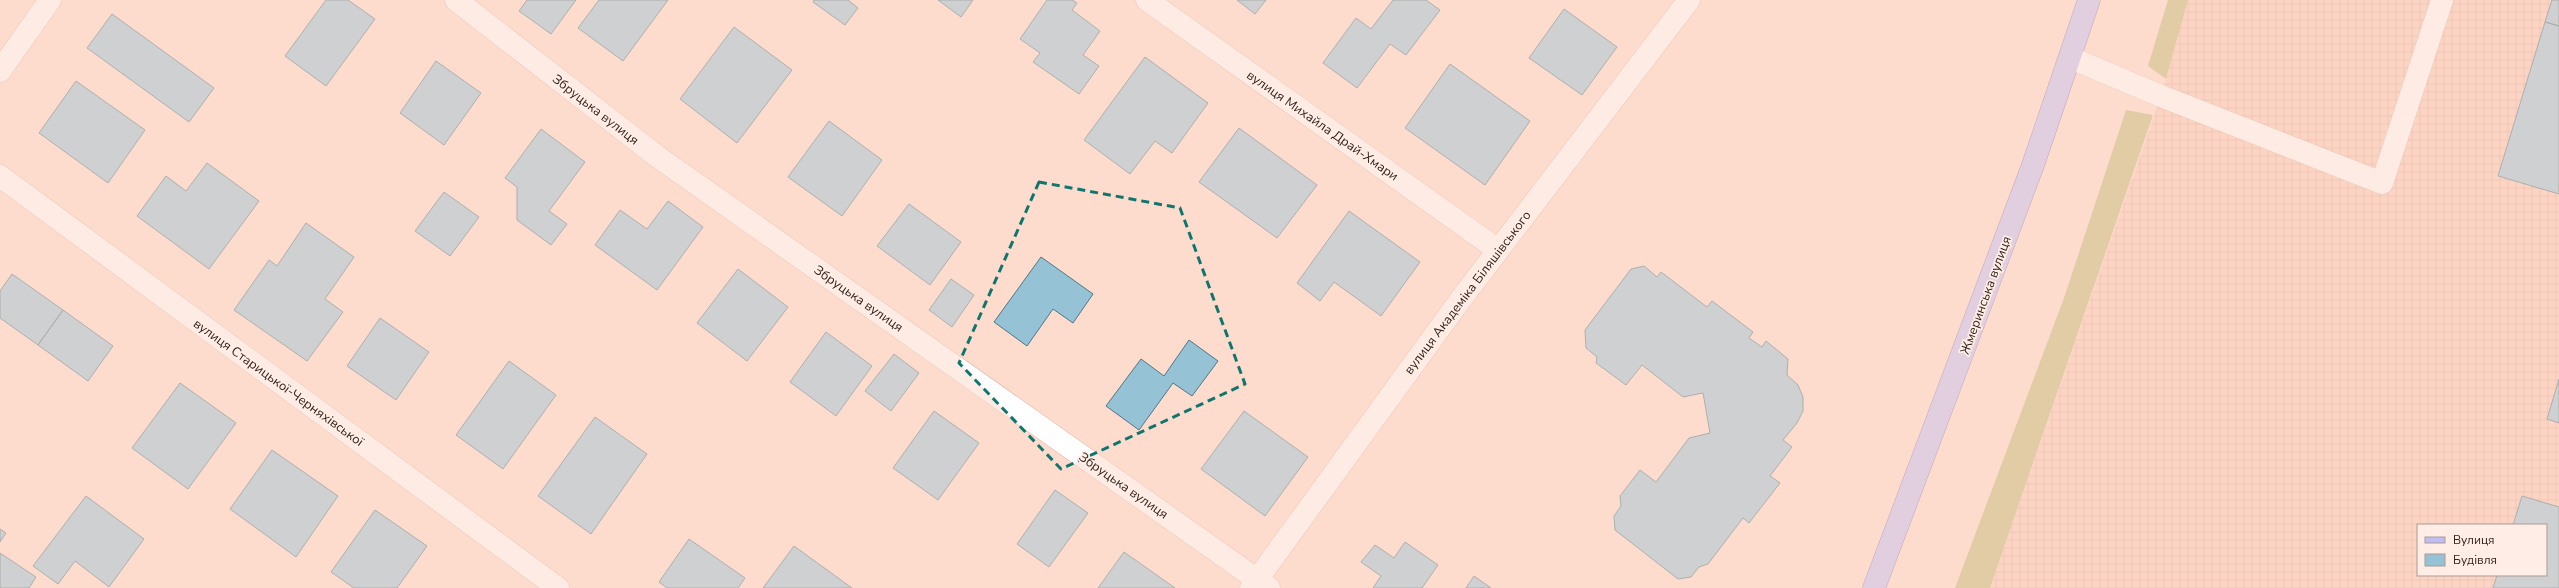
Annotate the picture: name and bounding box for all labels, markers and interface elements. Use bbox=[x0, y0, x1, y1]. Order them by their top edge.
street label: вулиця Михайла Драй-Хмари bbox=[1243, 66, 1402, 185]
street label: Збруцька вулиця bbox=[548, 70, 642, 149]
street label: вулиця Академіка Біляшівського bbox=[1400, 207, 1535, 378]
street label: Жмеринська вулиця bbox=[1956, 234, 2016, 357]
street label: Збруцька вулиця bbox=[810, 261, 907, 336]
street label: вулиця Старицької-Черняхівської bbox=[190, 315, 368, 451]
street label: Збруцька вулиця bbox=[1075, 448, 1172, 523]
legend bbox=[2417, 524, 2547, 576]
text: Вулиця bbox=[2453, 532, 2495, 548]
text: Будівля bbox=[2453, 552, 2497, 568]

